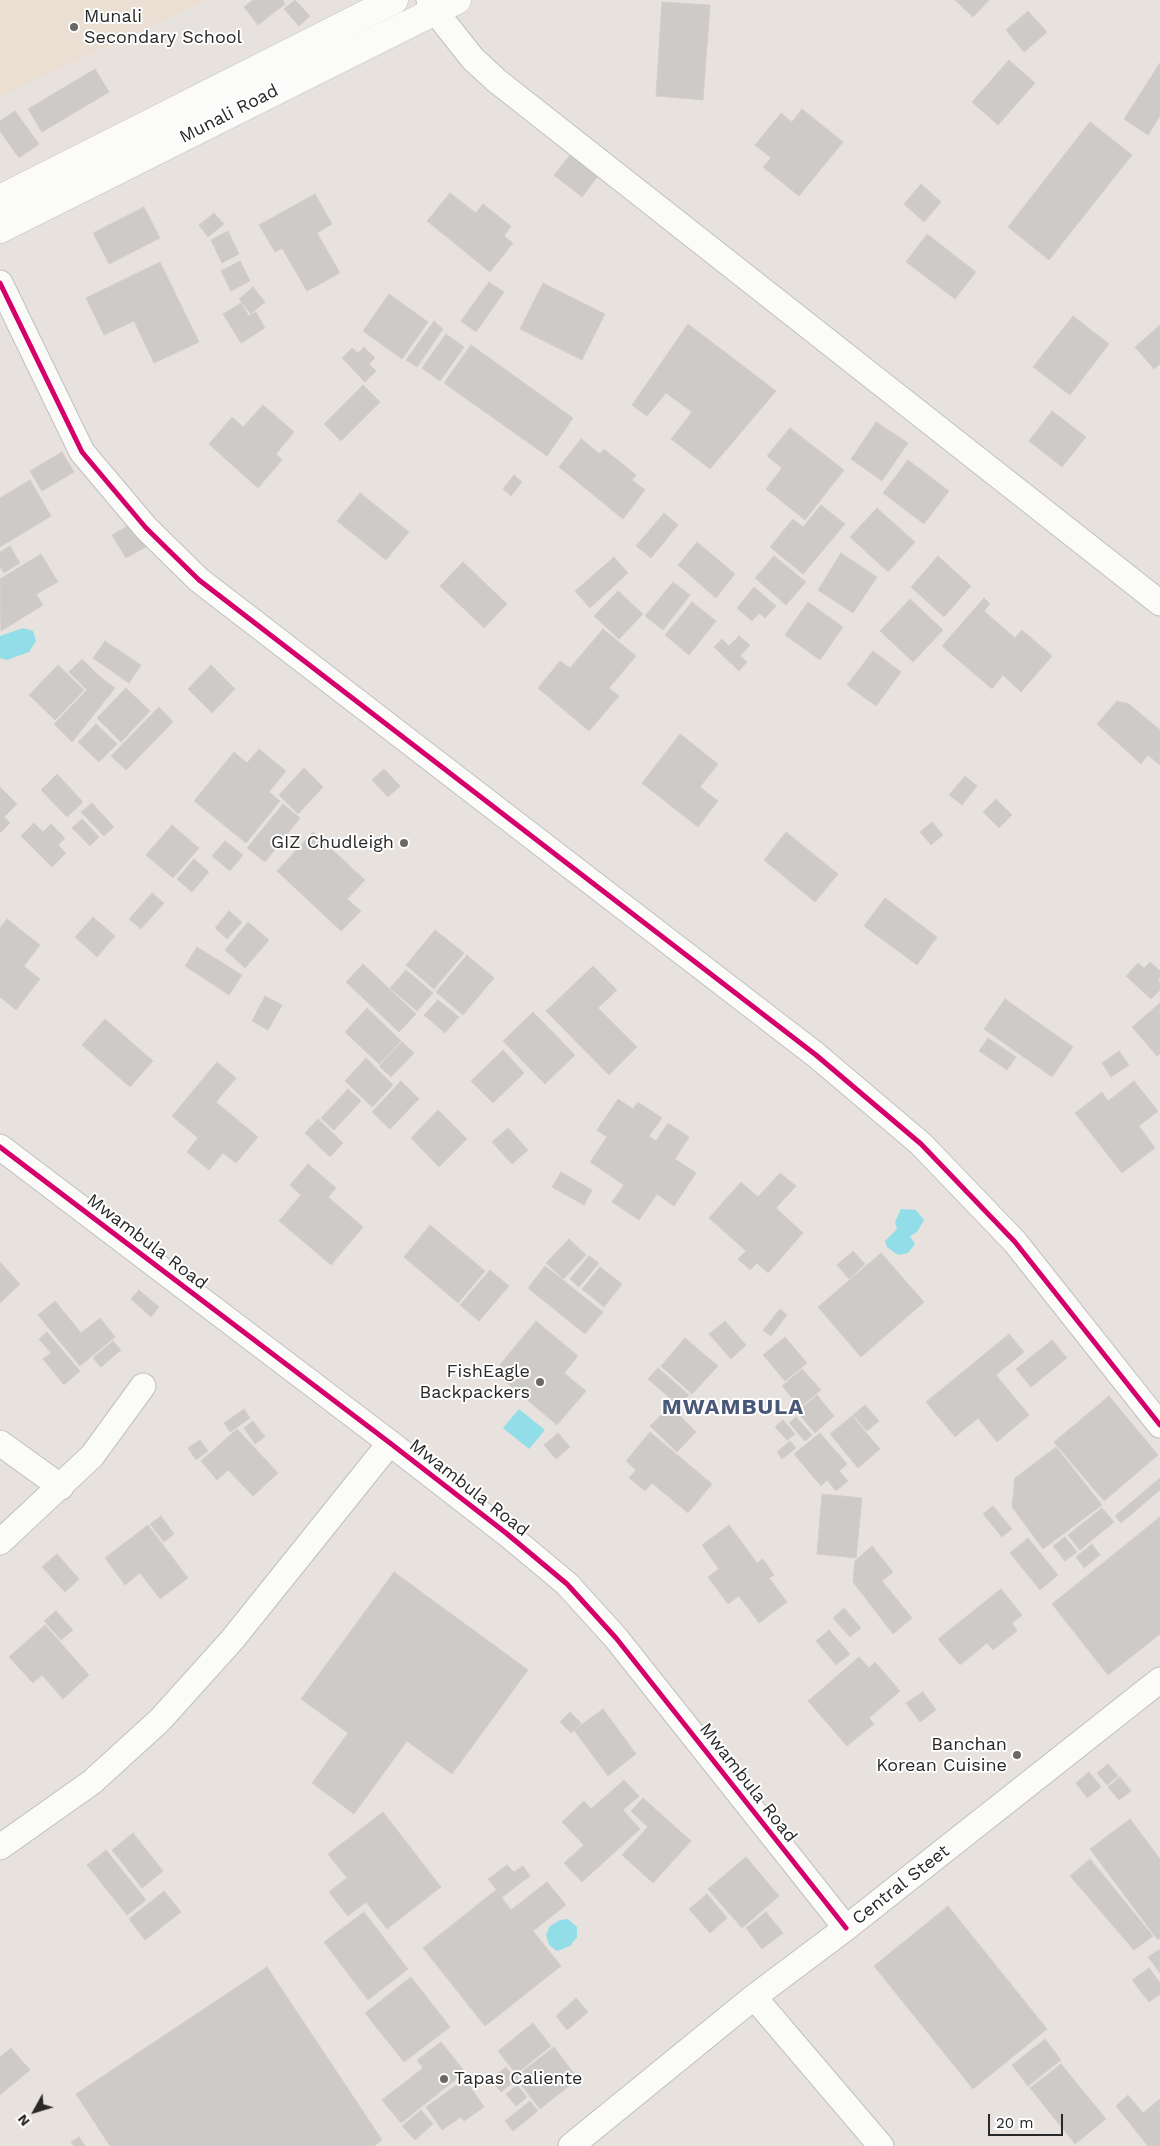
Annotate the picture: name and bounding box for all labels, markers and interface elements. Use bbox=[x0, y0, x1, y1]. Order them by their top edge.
place label: Munali Secondary School bbox=[84, 6, 242, 48]
marker: Munali Secondary School bbox=[68, 21, 80, 33]
street label: Munali Road bbox=[176, 80, 282, 148]
place label: GIZ Chudleigh bbox=[271, 832, 394, 854]
marker: GIZ Chudleigh bbox=[398, 837, 410, 849]
street label: Mwambula Road bbox=[82, 1190, 212, 1294]
place label: FishEagle Backpackers bbox=[419, 1361, 530, 1404]
marker: FishEagle Backpackers bbox=[534, 1376, 546, 1388]
district label: MWAMBULA bbox=[661, 1395, 805, 1421]
street label: Mwambula Road bbox=[405, 1435, 533, 1541]
street label: Mwambula Road bbox=[695, 1719, 801, 1847]
place label: Banchan Korean Cuisine bbox=[876, 1734, 1007, 1776]
marker: Banchan Korean Cuisine bbox=[1011, 1749, 1023, 1761]
street label: Central Steet bbox=[848, 1840, 954, 1930]
place label: Tapas Caliente bbox=[454, 2068, 583, 2090]
marker: Tapas Caliente bbox=[438, 2073, 450, 2085]
north arrow bbox=[10, 2086, 60, 2136]
scale bar bbox=[990, 2104, 1065, 2136]
text: N bbox=[14, 2111, 33, 2130]
text: 20 m bbox=[996, 2114, 1034, 2132]

